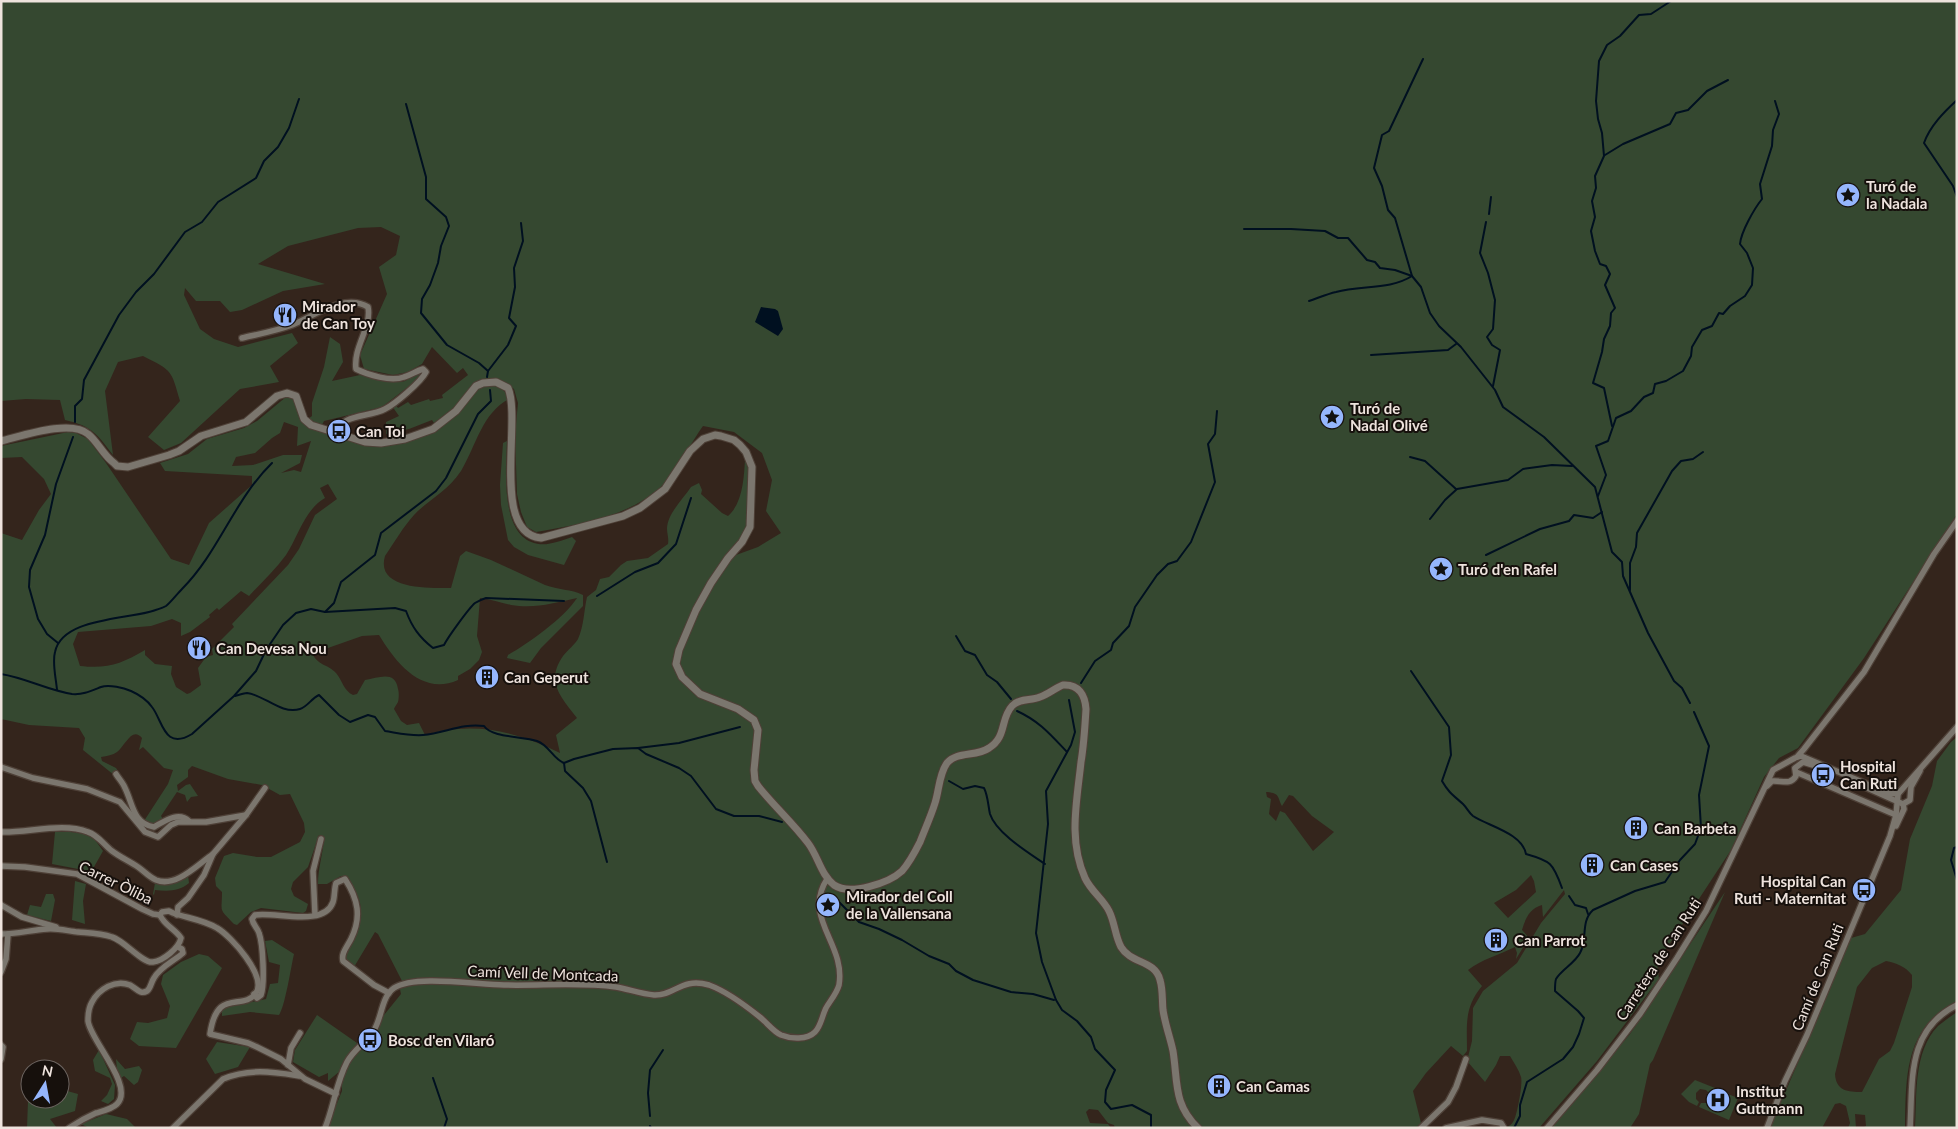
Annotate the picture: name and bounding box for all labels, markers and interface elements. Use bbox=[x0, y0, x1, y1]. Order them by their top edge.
place label: Turó de la Nadala bbox=[1866, 177, 1927, 212]
place icon: Turó de la Nadala bbox=[1835, 182, 1861, 208]
place label: Mirador de Can Toy bbox=[302, 297, 375, 332]
restaurant icon: Mirador de Can Toy bbox=[272, 302, 298, 328]
place label: Turó de Nadal Olivé bbox=[1350, 399, 1428, 434]
place icon: Turó de Nadal Olivé bbox=[1319, 404, 1345, 430]
bus stop icon: Can Toi bbox=[326, 418, 352, 444]
place label: Can Toi bbox=[356, 422, 405, 440]
place icon: Turó d'en Rafel bbox=[1428, 556, 1454, 582]
place label: Turó d'en Rafel bbox=[1458, 560, 1557, 578]
restaurant icon: Can Devesa Nou bbox=[186, 635, 212, 661]
place label: Can Devesa Nou bbox=[216, 639, 327, 657]
building icon: Can Geperut bbox=[474, 664, 500, 690]
place label: Can Geperut bbox=[504, 668, 589, 686]
place label: Hospital Can Ruti bbox=[1840, 757, 1897, 792]
bus stop icon: Hospital Can Ruti bbox=[1810, 762, 1836, 788]
building icon: Can Barbeta bbox=[1623, 815, 1649, 841]
place label: Can Barbeta bbox=[1654, 819, 1736, 837]
building icon: Can Cases bbox=[1579, 852, 1605, 878]
street label: Carrer Òliba bbox=[76, 856, 156, 908]
place label: Can Cases bbox=[1610, 856, 1679, 874]
place label: Hospital Can Ruti - Maternitat bbox=[1734, 872, 1846, 907]
bus stop icon: Hospital Can Ruti - Maternitat bbox=[1851, 877, 1877, 903]
place label: Mirador del Coll de la Vallensana bbox=[846, 887, 953, 922]
place icon: Mirador del Coll de la Vallensana bbox=[815, 892, 841, 918]
street label: Carretera de Can Ruti bbox=[1612, 894, 1704, 1024]
street label: Camí de Can Ruti bbox=[1787, 921, 1847, 1033]
building icon: Can Parrot bbox=[1483, 927, 1509, 953]
place label: Can Parrot bbox=[1514, 931, 1586, 949]
street label: Camí Vell de Montcada bbox=[467, 961, 619, 985]
bus stop icon: Bosc d'en Vilaró bbox=[357, 1027, 383, 1053]
place label: Bosc d'en Vilaró bbox=[388, 1031, 495, 1049]
north arrow bbox=[20, 1059, 70, 1109]
text: N bbox=[41, 1061, 54, 1080]
building icon: Can Camas bbox=[1206, 1073, 1232, 1099]
place label: Can Camas bbox=[1236, 1077, 1310, 1095]
place label: Institut Guttmann bbox=[1736, 1082, 1803, 1117]
hospital icon: Institut Guttmann bbox=[1705, 1087, 1731, 1113]

